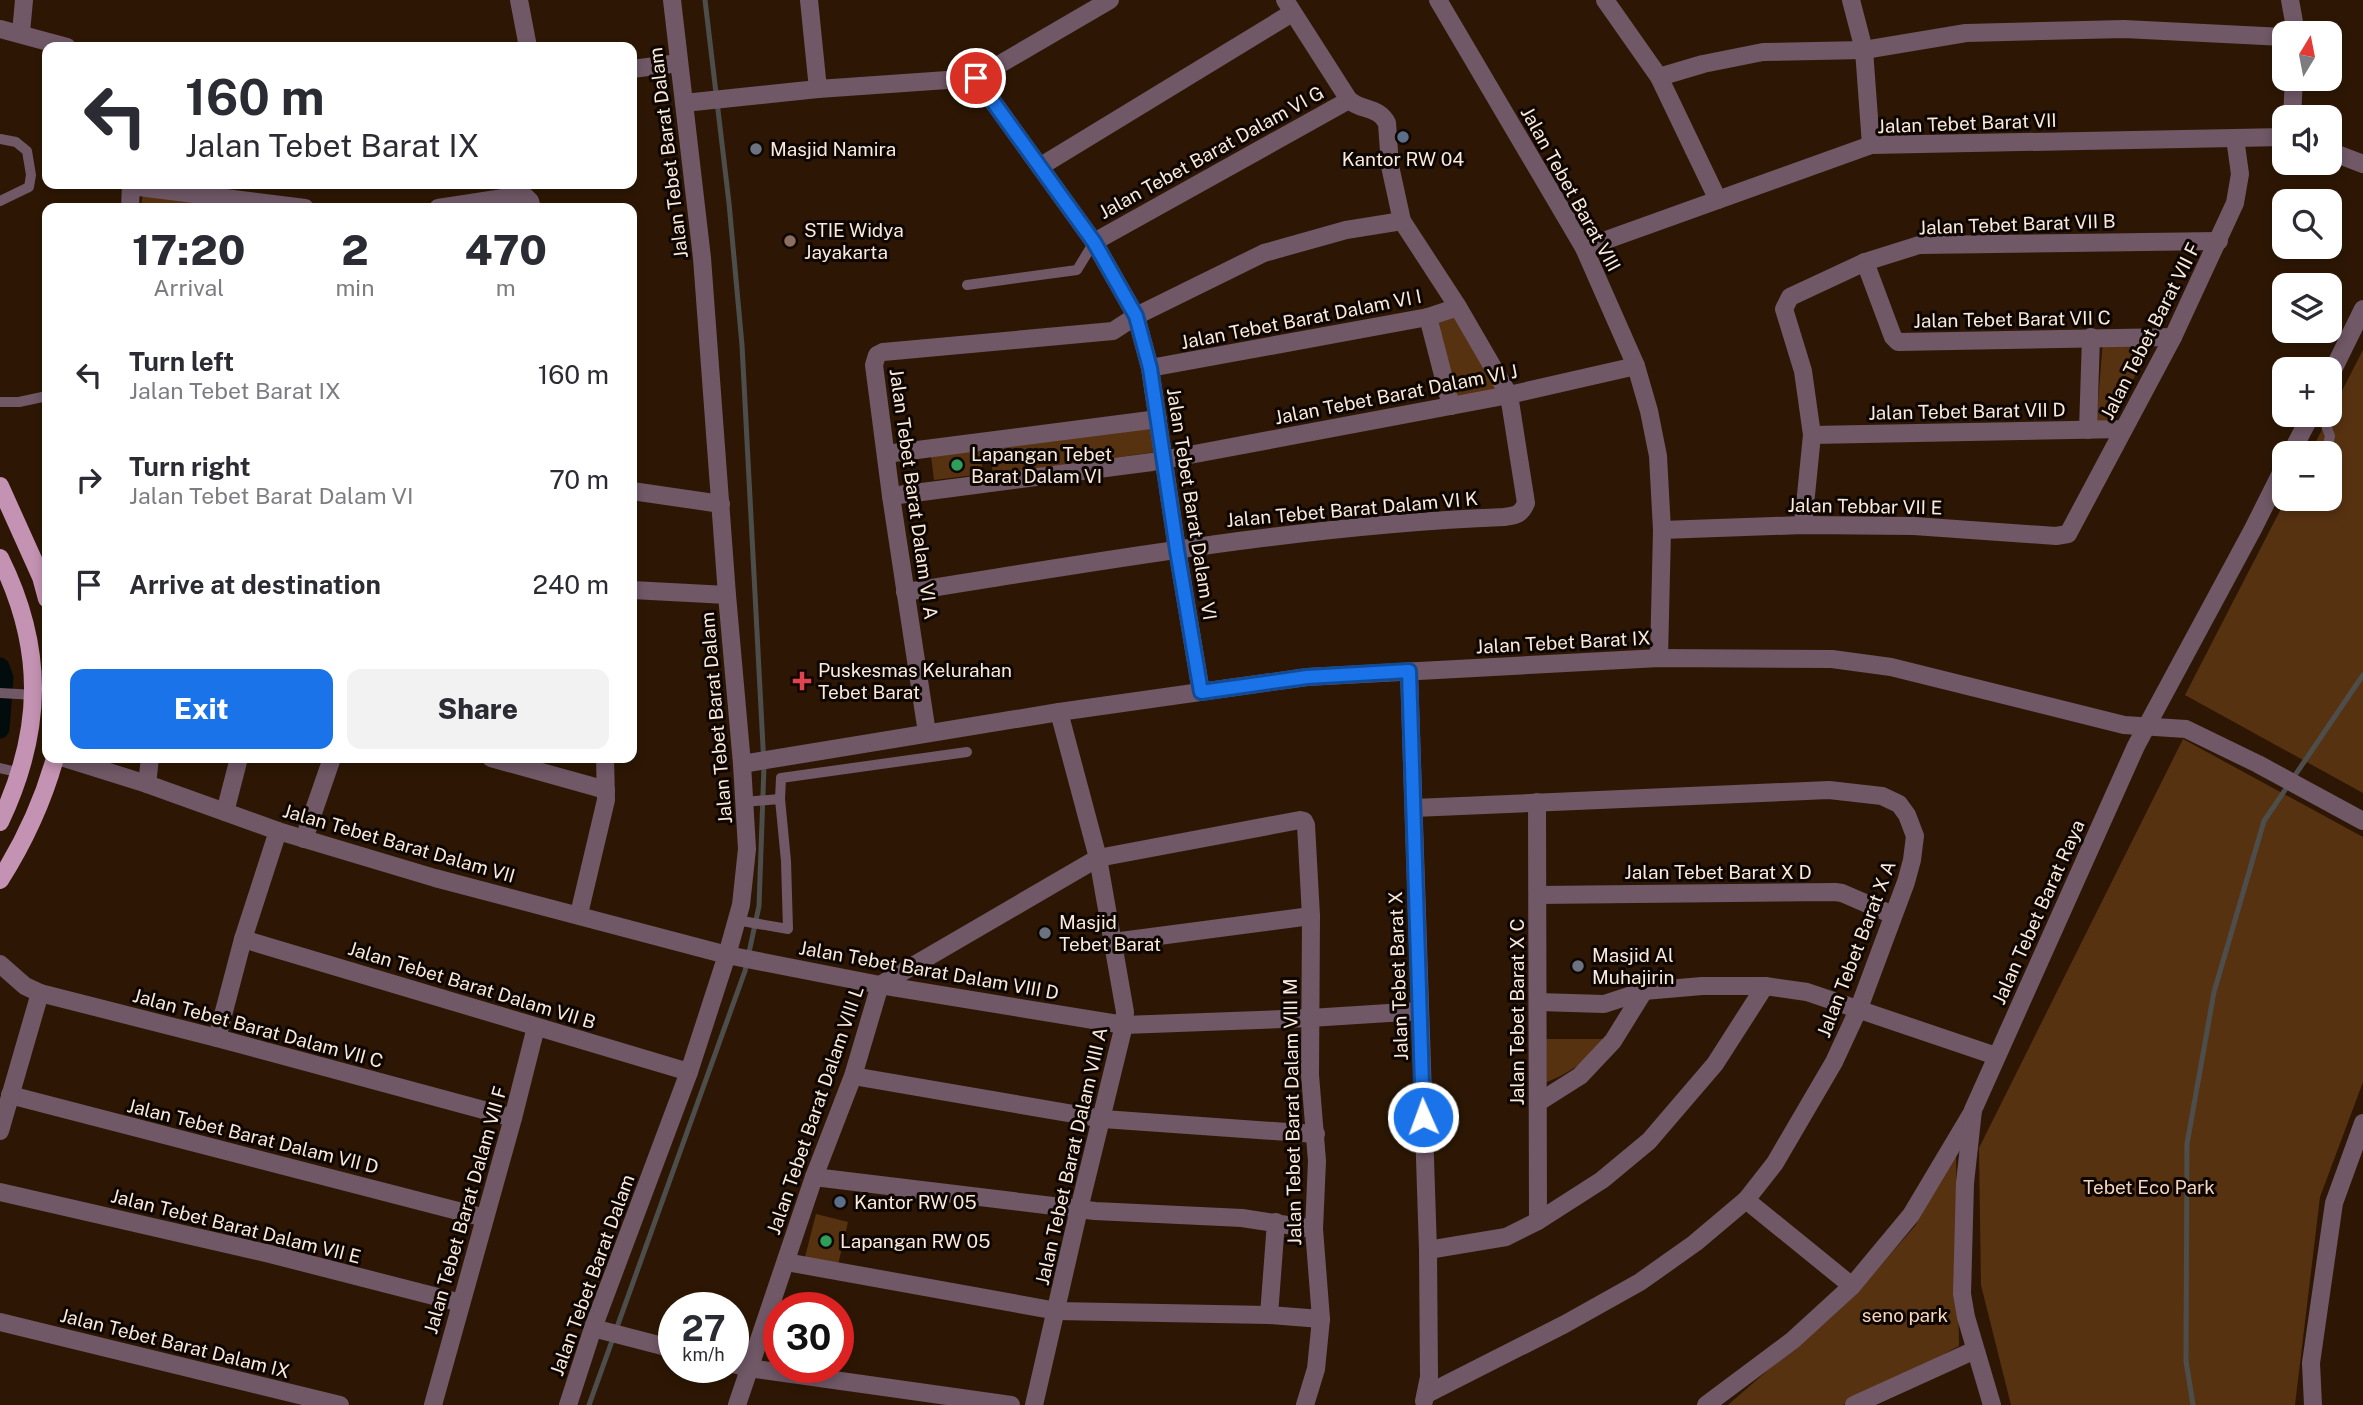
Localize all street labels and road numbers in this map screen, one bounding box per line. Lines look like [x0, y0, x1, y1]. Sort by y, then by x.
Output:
street label: Jalan Tebet Barat Dalam [644, 46, 692, 260]
street label: Jalan Tebet Barat Dalam VI G [1095, 81, 1327, 223]
street label: Jalan Tebet Barat VIII [1517, 103, 1625, 275]
street label: Jalan Tebet Barat VII [1877, 109, 2057, 137]
street label: Jalan Tebet Barat VII B [1918, 210, 2116, 238]
street label: Jalan Tebet Barat VII F [2096, 239, 2204, 423]
street label: Jalan Tebet Barat Dalam VI I [1179, 285, 1423, 353]
street label: Jalan Tebet Barat VII C [1913, 306, 2111, 332]
street label: Jalan Tebet Barat Dalam VI J [1273, 360, 1519, 428]
street label: Jalan Tebet Barat Dalam VI A [885, 367, 943, 621]
street label: Jalan Tebet Barat Dalam VI [1163, 386, 1221, 622]
street label: Jalan Tebet Barat VII D [1868, 398, 2066, 424]
street label: Jalan Tebet Barat Dalam VI K [1225, 487, 1479, 531]
street label: Jalan Tebbar VII E [1787, 494, 1943, 518]
street label: Jalan Tebet Barat Dalam [696, 611, 736, 825]
street label: Jalan Tebet Barat IX [1475, 626, 1651, 658]
street label: Jalan Tebet Barat Dalam VII [280, 799, 518, 887]
street label: Jalan Tebet Barat Raya [1987, 816, 2089, 1008]
street label: Jalan Tebet Barat X A [1812, 857, 1900, 1041]
street label: Jalan Tebet Barat X D [1624, 861, 1812, 883]
street label: Jalan Tebet Barat X [1384, 891, 1412, 1061]
street label: Jalan Tebet Barat X C [1506, 918, 1528, 1106]
street label: Jalan Tebet Barat Dalam VIII D [797, 936, 1061, 1004]
street label: Jalan Tebet Barat Dalam VII B [346, 937, 598, 1033]
street label: Jalan Tebet Barat Dalam VIII M [1279, 978, 1305, 1246]
street label: Jalan Tebet Barat Dalam VIII L [762, 983, 868, 1237]
street label: Jalan Tebet Barat Dalam VII C [130, 984, 386, 1072]
street label: Jalan Tebet Barat Dalam VIII A [1031, 1025, 1111, 1287]
street label: Jalan Tebet Barat Dalam VII F [419, 1084, 511, 1336]
street label: Jalan Tebet Barat Dalam VII D [125, 1094, 381, 1178]
street label: Jalan Tebet Barat Dalam [545, 1171, 639, 1379]
street label: Jalan Tebet Barat Dalam VII E [109, 1184, 363, 1268]
street label: Jalan Tebet Barat Dalam IX [58, 1304, 292, 1382]

